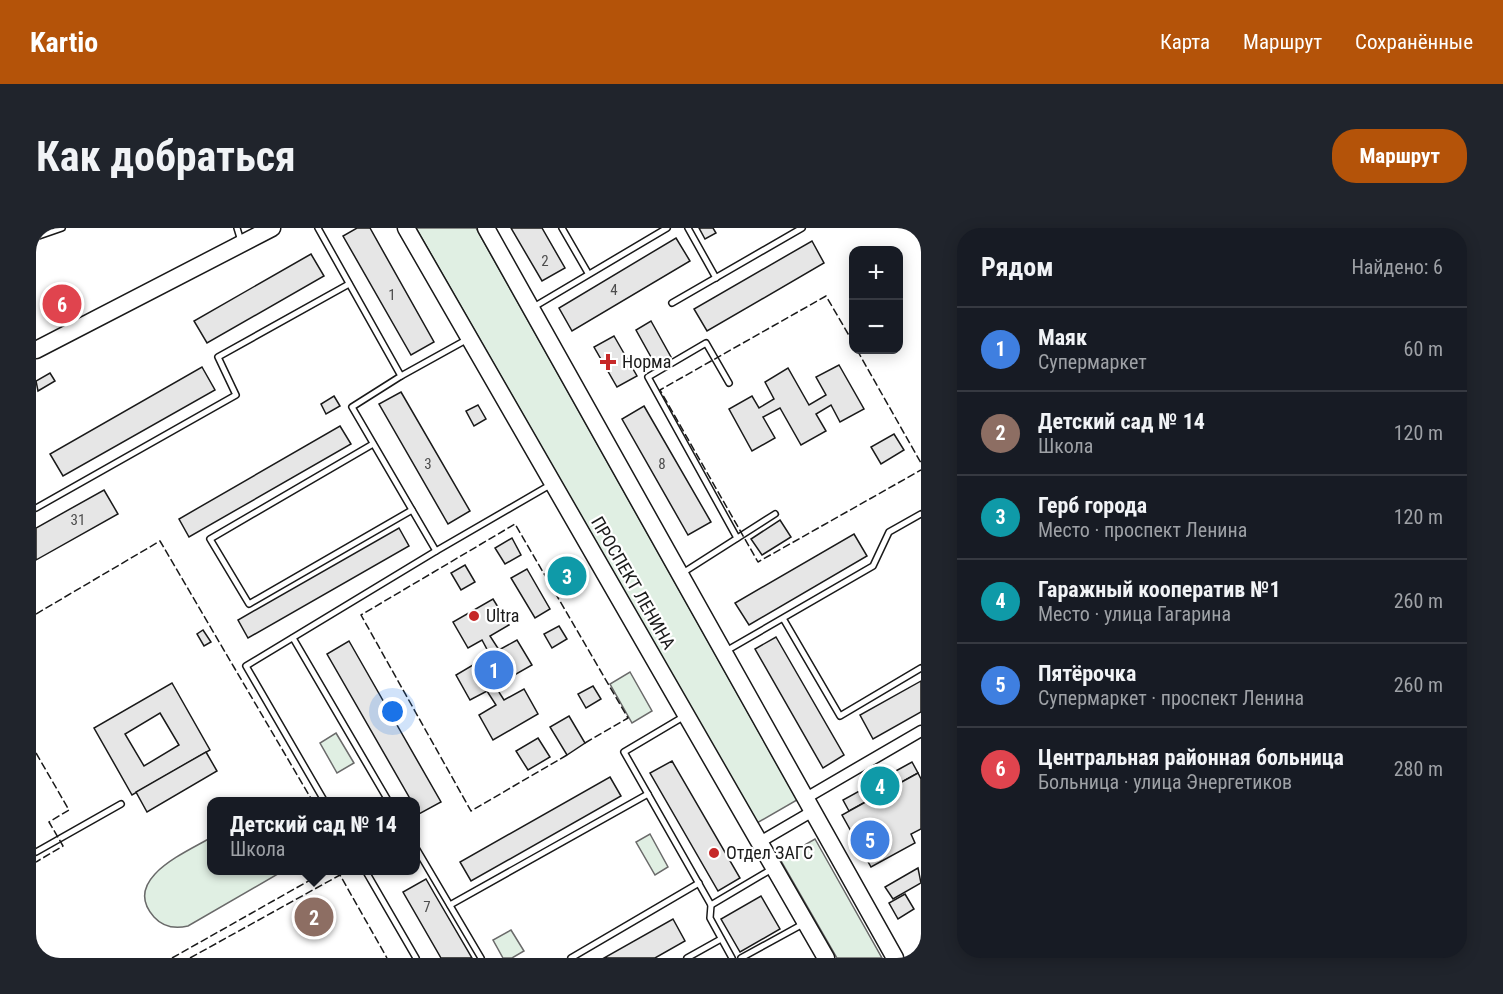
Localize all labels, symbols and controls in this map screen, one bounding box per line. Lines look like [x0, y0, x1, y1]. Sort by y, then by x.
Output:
text: Kartio [30, 26, 98, 59]
text: Карта [1160, 30, 1210, 54]
text: Маршрут [1243, 30, 1322, 54]
text: Сохранённые [1355, 30, 1473, 54]
button: Маршрут [1332, 129, 1467, 183]
text: Как добраться [36, 132, 296, 181]
map controls [849, 246, 903, 354]
button: + [849, 246, 903, 300]
house number: 2 [541, 252, 549, 270]
text: Рядом [981, 252, 1053, 282]
text: Найдено: 6 [1351, 255, 1443, 279]
house number: 4 [610, 281, 618, 299]
pin: 6 [42, 282, 82, 326]
house number: 1 [388, 286, 396, 304]
button: − [849, 300, 903, 354]
text: Маяк [1038, 325, 1087, 350]
text: 1 [995, 337, 1006, 361]
text: 60 m [1404, 337, 1443, 361]
text: Супермаркет [1038, 350, 1147, 374]
place label: Норма [622, 351, 671, 372]
marker: Норма [599, 353, 617, 371]
text: Детский сад № 14 [1038, 409, 1205, 434]
text: 2 [995, 421, 1006, 445]
text: 120 m [1394, 421, 1443, 445]
text: Школа [1038, 434, 1093, 458]
house number: 3 [424, 455, 432, 473]
house number: 8 [658, 455, 666, 473]
text: Герб города [1038, 493, 1147, 518]
text: 3 [995, 505, 1006, 529]
text: 120 m [1394, 505, 1443, 529]
house number: 31 [71, 511, 85, 529]
street label: ПРОСПЕКТ ЛЕНИНА [587, 513, 680, 653]
text: Место · проспект Ленина [1038, 518, 1247, 542]
pin: 3 [548, 554, 586, 598]
text: Гаражный кооператив №1 [1038, 577, 1281, 602]
text: 4 [995, 589, 1006, 613]
text: 260 m [1394, 589, 1443, 613]
text: Место · улица Гагарина [1038, 602, 1231, 626]
place label: Ultra [486, 605, 519, 626]
marker: Ultra [467, 609, 481, 623]
pin: 1 [474, 648, 514, 692]
text: Пятёрочка [1038, 661, 1136, 686]
text: 5 [995, 673, 1006, 697]
text: 260 m [1394, 673, 1443, 697]
text: Супермаркет · проспект Ленина [1038, 686, 1304, 710]
your location [378, 697, 407, 726]
text: Центральная районная больница [1038, 745, 1344, 770]
text: 6 [995, 757, 1006, 781]
text: 280 m [1394, 757, 1443, 781]
pin: 4 [860, 764, 900, 808]
text: Больница · улица Энергетиков [1038, 770, 1292, 794]
popup [207, 797, 420, 875]
text: Детский сад № 14 [230, 812, 397, 837]
pin: 5 [850, 818, 890, 862]
text: Школа [230, 837, 285, 861]
place label: Отдел ЗАГС [726, 842, 813, 863]
marker: Отдел ЗАГС [707, 846, 721, 860]
pin: 2 [294, 894, 334, 940]
house number: 7 [423, 898, 431, 916]

